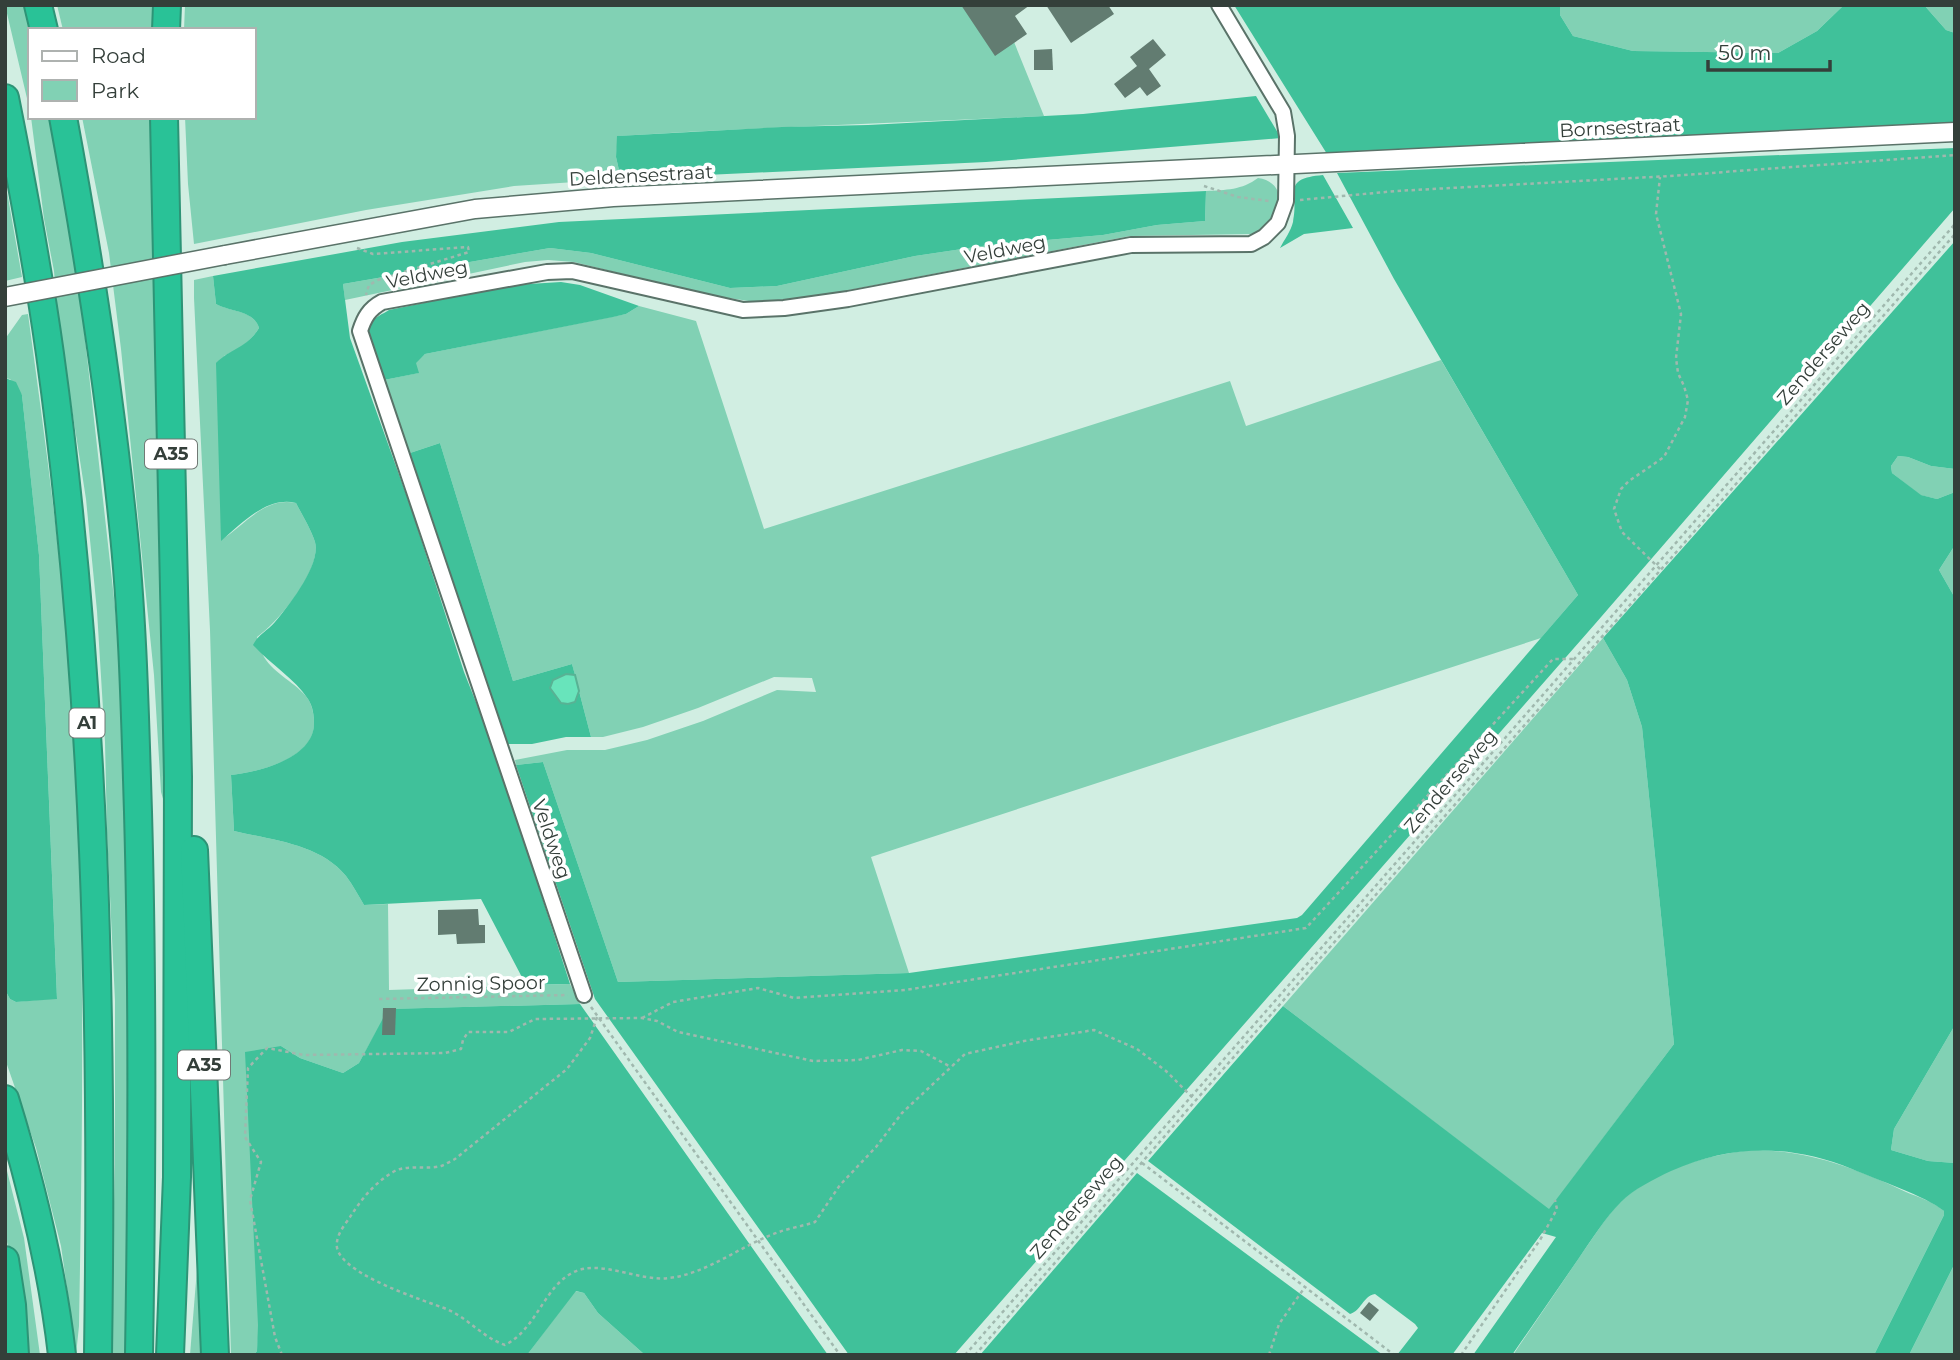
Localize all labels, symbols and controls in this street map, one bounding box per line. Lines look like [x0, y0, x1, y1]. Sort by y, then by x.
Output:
legend [28, 28, 256, 119]
scale bar [1708, 28, 1830, 72]
text: 50 m [1718, 40, 1772, 65]
text: Road [91, 43, 146, 68]
text: Park [91, 78, 139, 103]
street label: Bornsestraat [1559, 113, 1681, 142]
street label: Deldensestraat [568, 160, 714, 191]
street label: Veldweg [962, 230, 1048, 269]
street label: Veldweg [384, 255, 470, 294]
street label: Zenderseweg [1772, 297, 1875, 410]
road number: A35 [145, 440, 197, 468]
road number: A1 [70, 708, 104, 738]
street label: Zenderseweg [1399, 725, 1502, 838]
street label: Veldweg [527, 796, 576, 882]
street label: Zonnig Spoor [416, 971, 546, 996]
road number: A35 [178, 1050, 230, 1080]
street label: Zenderseweg [1025, 1151, 1128, 1264]

